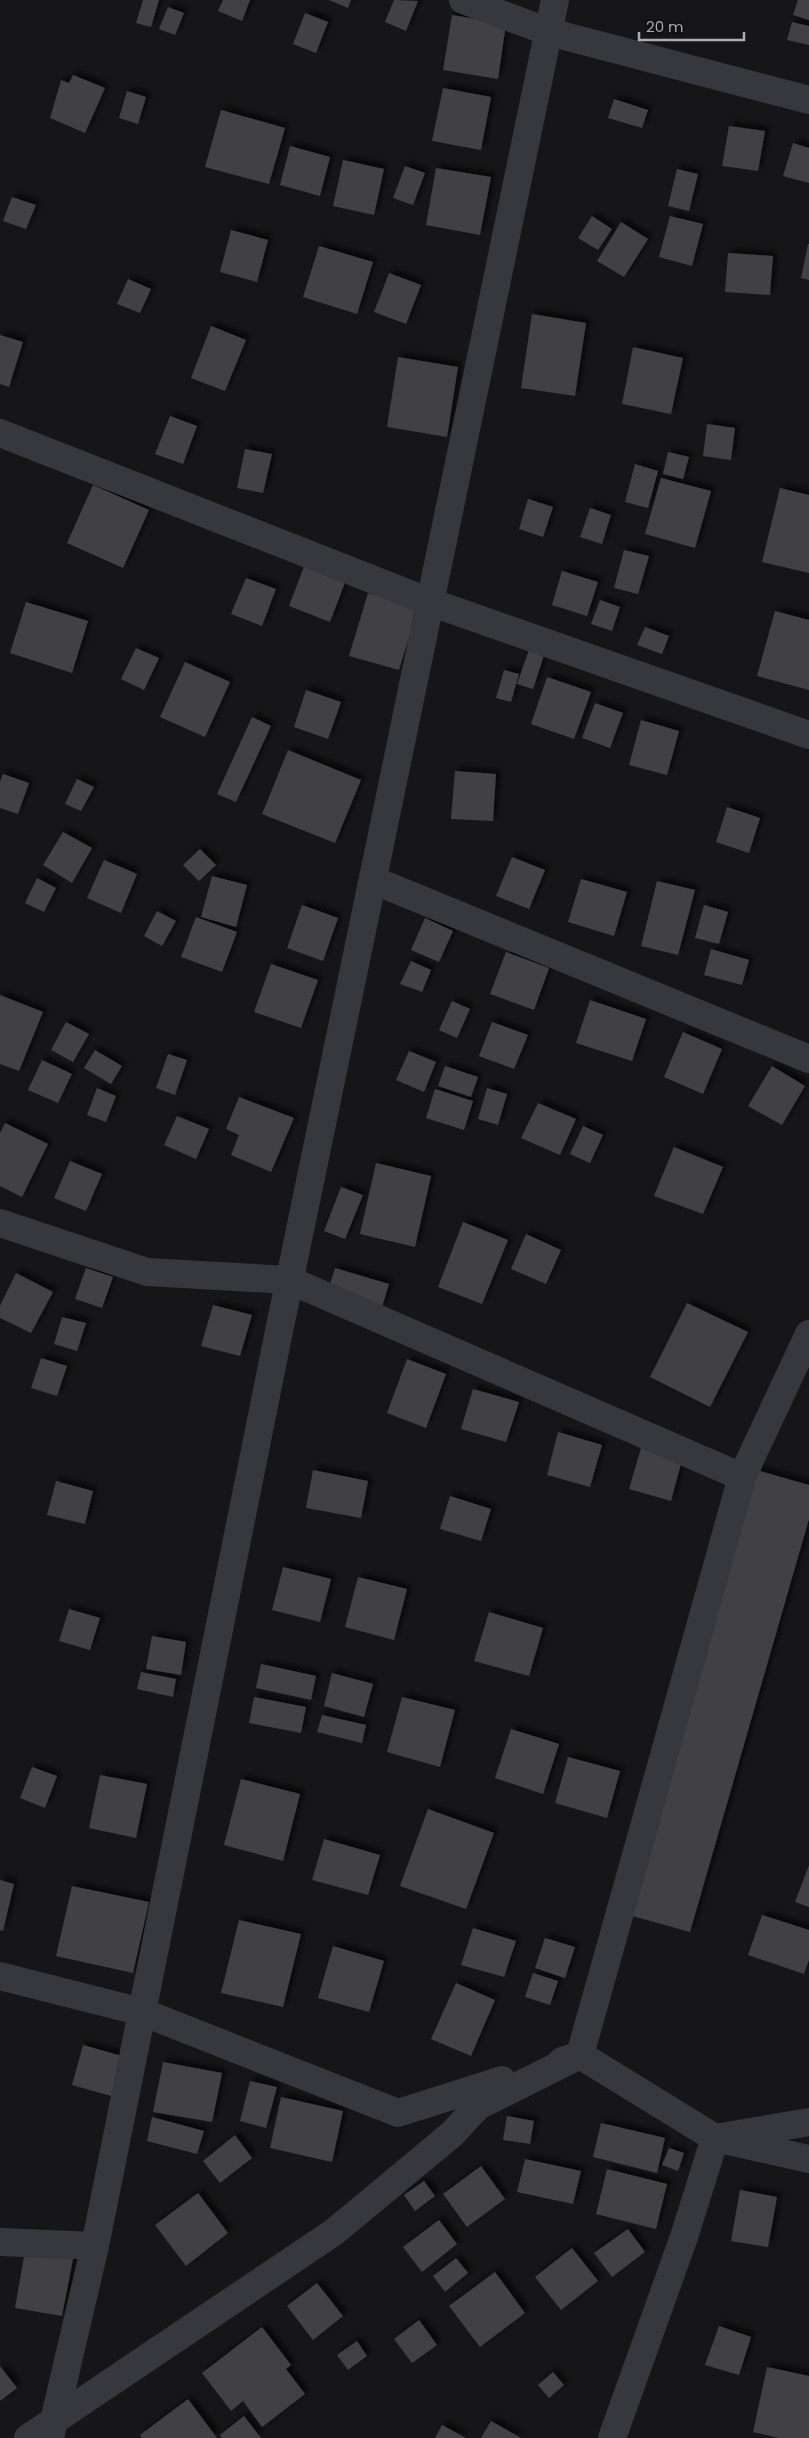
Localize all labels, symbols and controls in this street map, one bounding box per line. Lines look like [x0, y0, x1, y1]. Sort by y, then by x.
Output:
scale bar [639, 10, 744, 42]
text: 20 m [646, 16, 684, 37]

